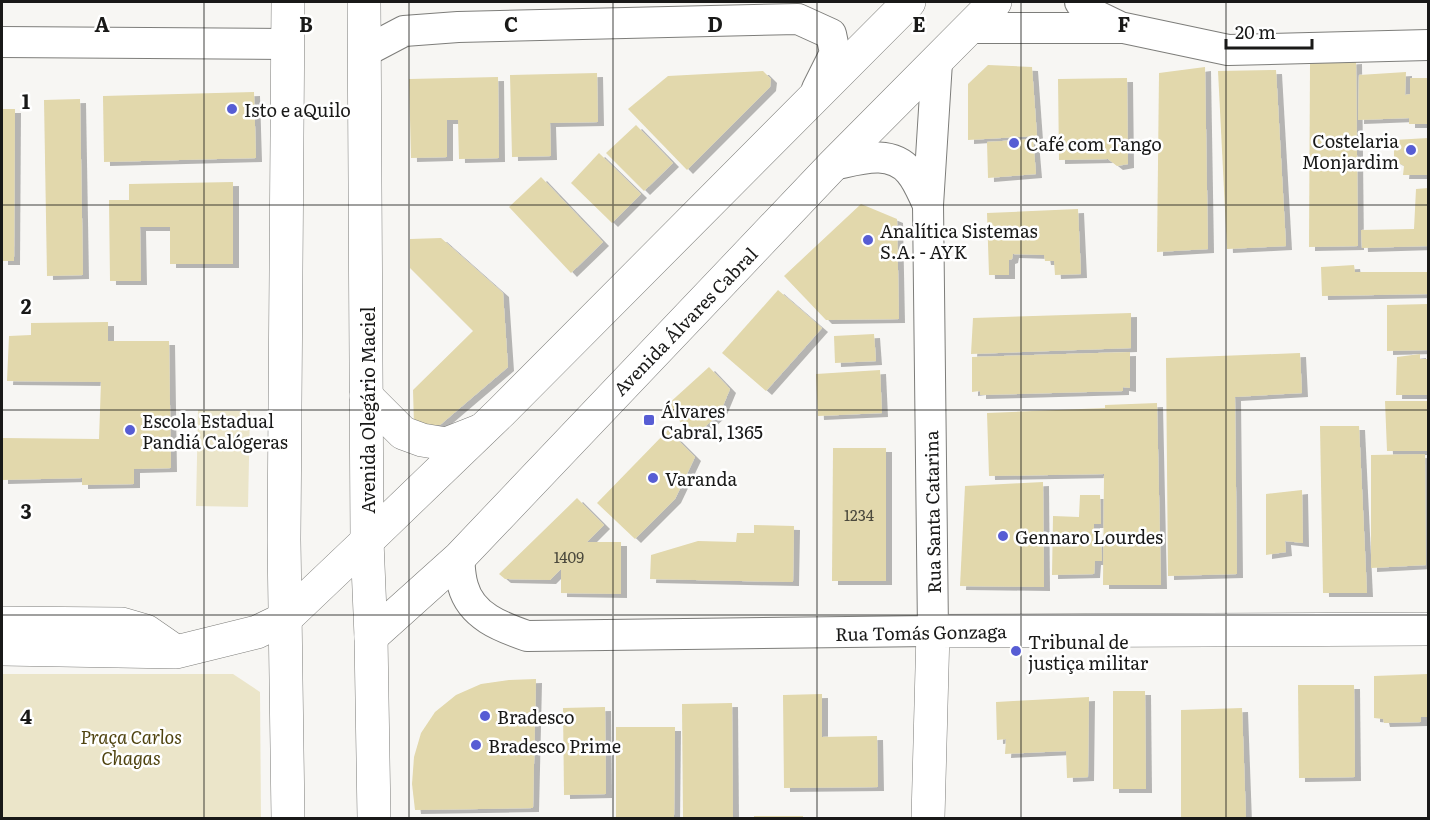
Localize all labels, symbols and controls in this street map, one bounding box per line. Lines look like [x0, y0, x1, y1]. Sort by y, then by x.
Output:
text: A [94, 8, 110, 38]
text: B [299, 8, 313, 38]
text: C [504, 8, 518, 38]
text: D [707, 8, 723, 38]
text: E [912, 8, 926, 38]
text: F [1118, 8, 1131, 38]
scale bar [1226, 12, 1312, 50]
text: 20 m [1235, 18, 1276, 45]
text: 1 [22, 85, 30, 115]
place label: Isto e aQuilo [244, 96, 351, 123]
marker: Isto e aQuilo [225, 102, 239, 116]
place label: Costelaria Monjardim [1302, 127, 1399, 175]
place label: Café com Tango [1026, 130, 1162, 157]
marker: Café com Tango [1007, 136, 1021, 150]
marker: Costelaria Monjardim [1404, 143, 1418, 157]
place label: Analítica Sistemas S.A. - AYK [880, 217, 1038, 265]
marker: Analítica Sistemas S.A. - AYK [861, 233, 875, 247]
street label: Avenida Álvares Cabral [607, 241, 763, 401]
text: 2 [21, 290, 32, 320]
street label: Avenida Olegário Maciel [354, 306, 381, 514]
place label: Álvares Cabral, 1365 [661, 397, 763, 445]
place label: Escola Estadual Pandiá Calógeras [142, 407, 288, 455]
marker: Álvares Cabral, 1365 [642, 413, 656, 427]
marker: Escola Estadual Pandiá Calógeras [123, 423, 137, 437]
street label: Rua Santa Catarina [917, 430, 947, 594]
place label: Varanda [665, 465, 737, 492]
marker: Varanda [646, 471, 660, 485]
text: 3 [20, 495, 32, 525]
house number: 1234 [844, 503, 874, 526]
place label: Gennaro Lourdes [1015, 523, 1163, 550]
marker: Gennaro Lourdes [996, 529, 1010, 543]
house number: 1409 [554, 545, 584, 568]
street label: Rua Tomás Gonzaga [835, 617, 1007, 647]
place label: Tribunal de justiça militar [1028, 628, 1149, 676]
marker: Tribunal de justiça militar [1009, 644, 1023, 658]
text: 4 [20, 700, 32, 730]
place label: Bradesco [497, 703, 574, 730]
marker: Bradesco [478, 709, 492, 723]
park label: Praça Carlos Chagas [80, 723, 182, 771]
place label: Bradesco Prime [488, 732, 621, 759]
marker: Bradesco Prime [469, 738, 483, 752]

